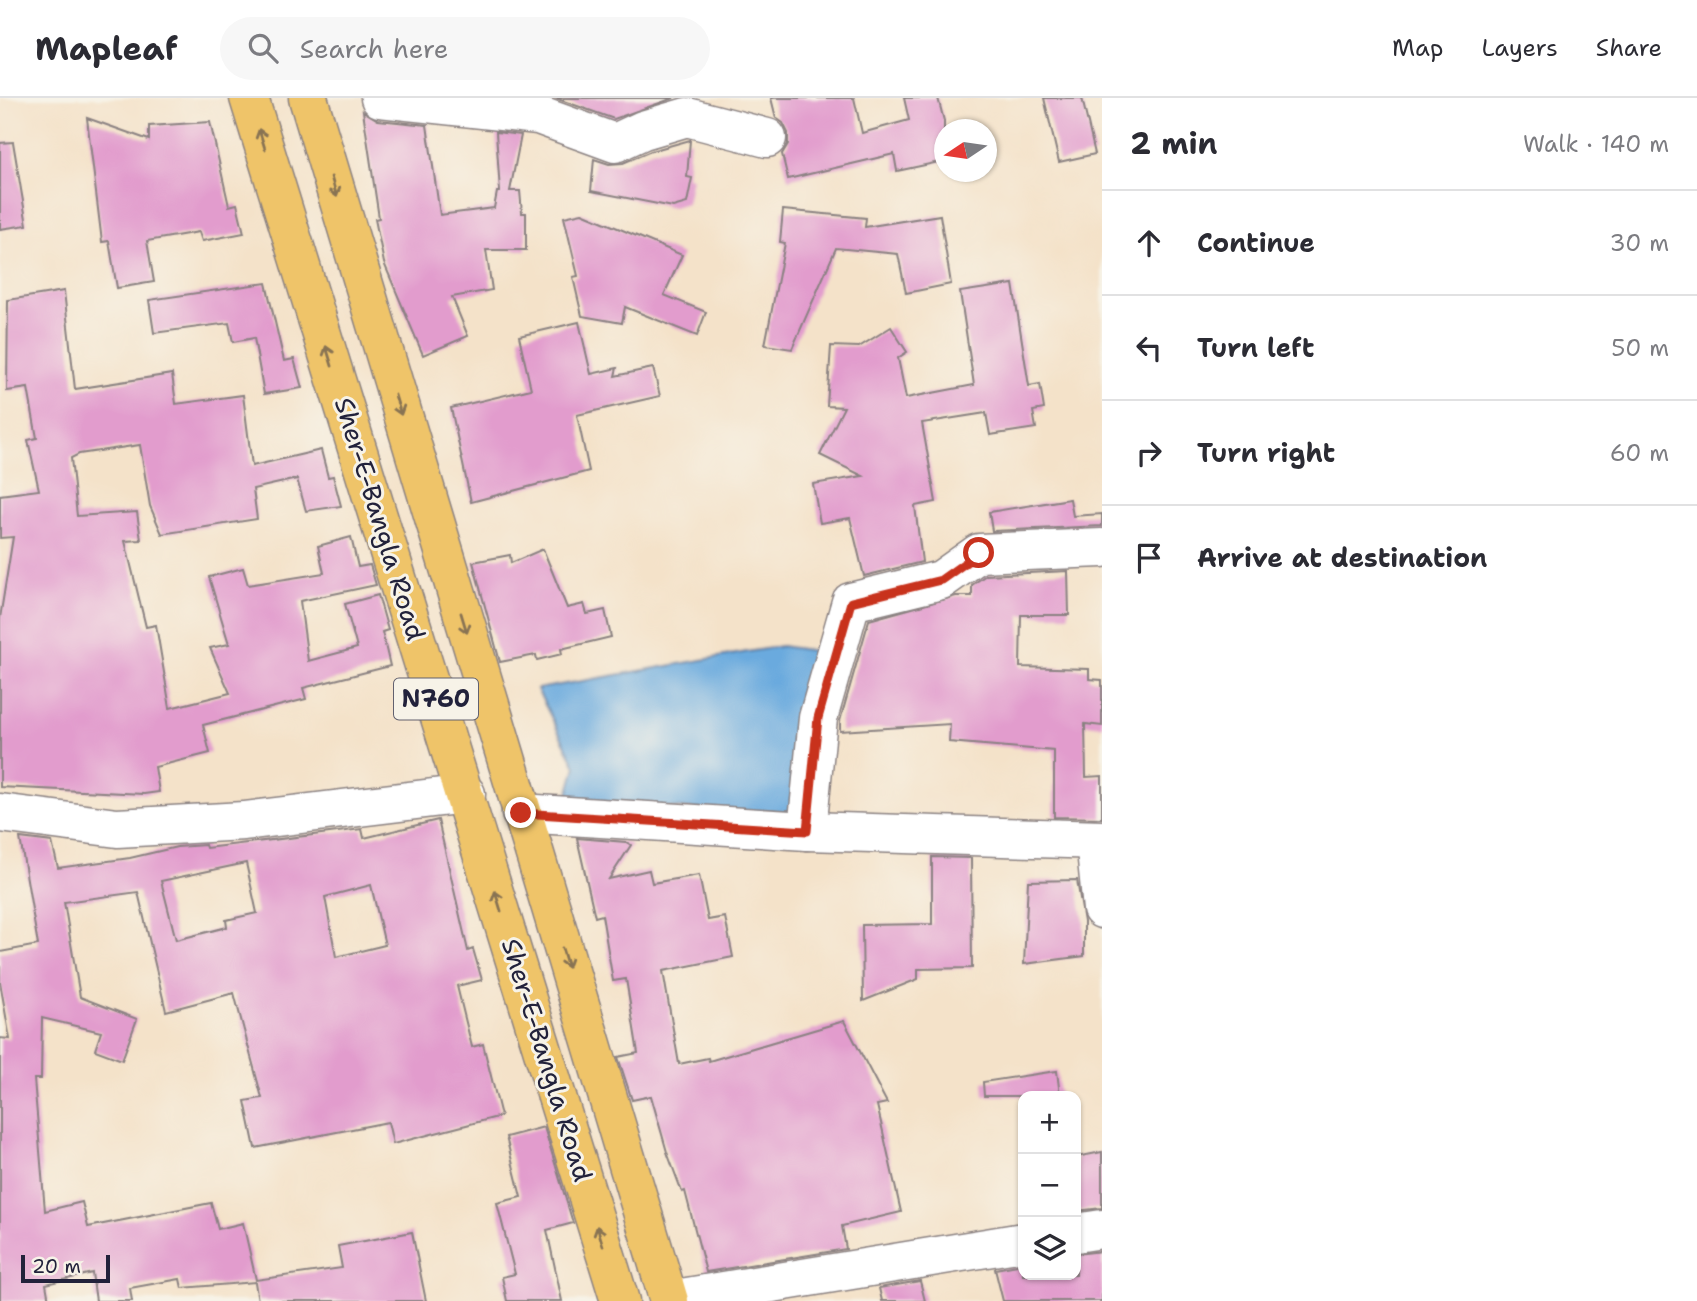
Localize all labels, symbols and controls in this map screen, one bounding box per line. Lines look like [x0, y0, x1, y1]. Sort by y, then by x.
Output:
search box [220, 17, 710, 80]
text: Mapleaf [35, 26, 178, 71]
icon: search [244, 29, 282, 67]
text: Search here [300, 31, 448, 66]
text: Map [1392, 32, 1443, 64]
text: Layers [1481, 32, 1558, 64]
text: Share [1596, 32, 1662, 64]
north arrow [934, 119, 997, 182]
text: 2 min [1130, 123, 1217, 164]
one-way arrow [254, 128, 267, 150]
text: Walk · 140 m [1523, 129, 1669, 159]
one-way arrow [328, 176, 341, 198]
icon: ahead [1130, 224, 1168, 262]
text: Continue [1197, 225, 1315, 260]
text: 30 m [1610, 228, 1669, 258]
icon: left [1130, 329, 1168, 367]
text: Turn left [1197, 330, 1314, 365]
text: 50 m [1611, 333, 1669, 363]
one-way arrow [322, 345, 335, 367]
street label: Sher-E-Bangla Road [327, 393, 434, 645]
one-way arrow [393, 394, 405, 416]
icon: right [1130, 434, 1168, 472]
text: Turn right [1197, 435, 1335, 470]
text: 60 m [1610, 438, 1669, 468]
route start [963, 537, 994, 568]
icon: arrive [1130, 539, 1168, 577]
text: Arrive at destination [1197, 540, 1487, 575]
one-way arrow [459, 612, 472, 634]
road number: N760 [394, 678, 478, 720]
route end [505, 797, 536, 828]
one-way arrow [491, 890, 504, 912]
street label: Sher-E-Bangla Road [494, 934, 601, 1186]
one-way arrow [559, 947, 572, 969]
map controls [1018, 1091, 1081, 1280]
button: + [1018, 1091, 1081, 1154]
button: − [1018, 1154, 1081, 1217]
button: layers [1018, 1217, 1081, 1280]
one-way arrow [593, 1225, 606, 1247]
scale bar [21, 1252, 110, 1284]
text: 20 m [32, 1254, 81, 1279]

